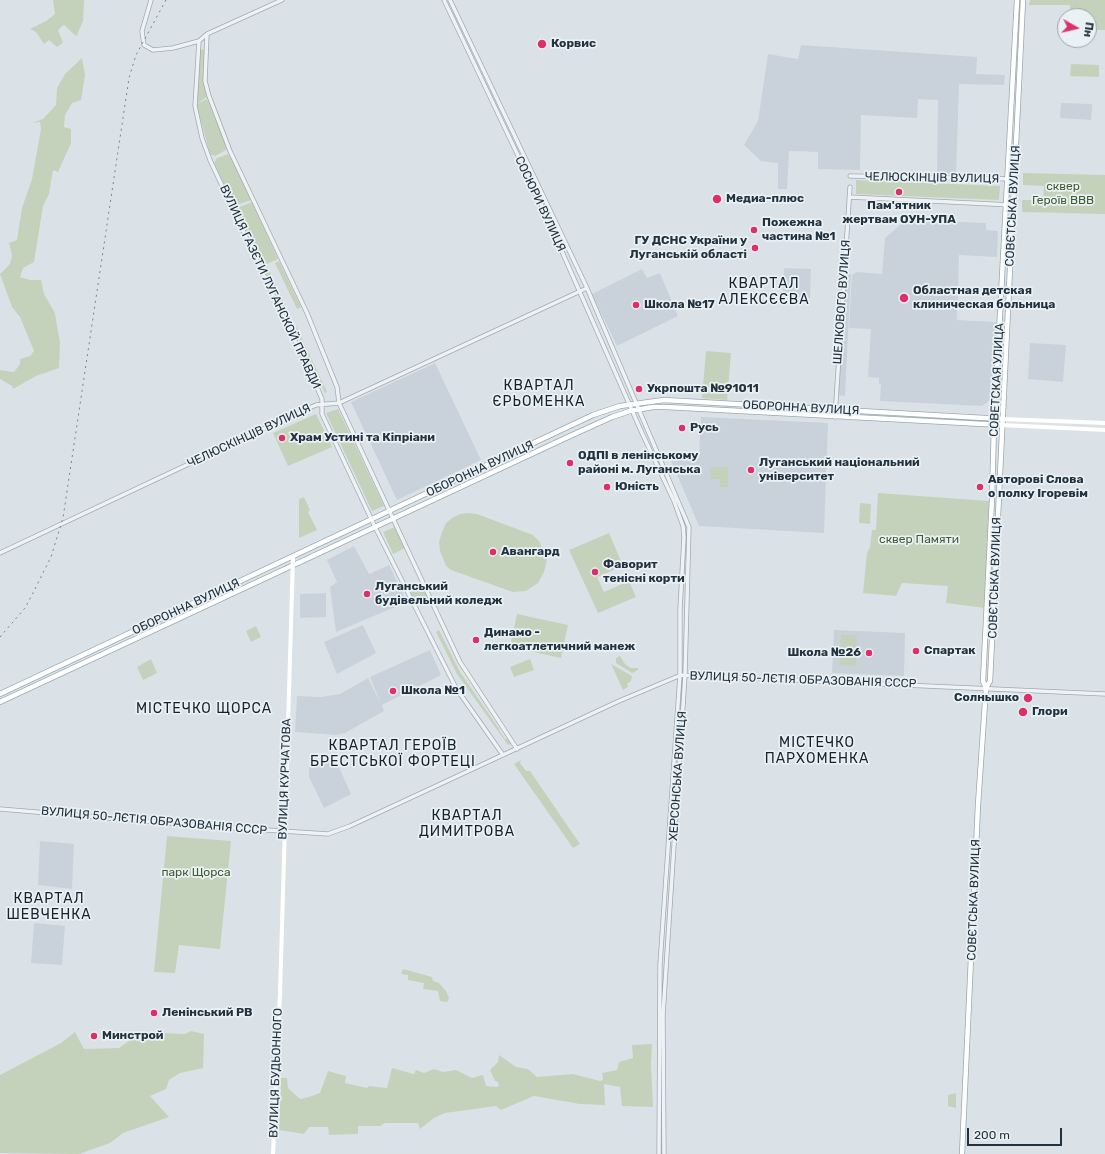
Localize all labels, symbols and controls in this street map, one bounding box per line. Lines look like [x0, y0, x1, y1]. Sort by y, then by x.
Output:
north arrow [1057, 8, 1097, 48]
text: Пн [1081, 21, 1096, 38]
place label: Корвис [551, 37, 596, 51]
marker: Корвис [536, 38, 548, 50]
street label: СОВЄТСЬКА ВУЛИЦЯ [1003, 145, 1023, 267]
street label: СОСЮРИ ВУЛИЦЯ [512, 154, 568, 254]
street label: ЧЕЛЮСКІНЦІВ ВУЛИЦЯ [865, 170, 999, 186]
park label: сквер Героїв ВВВ [1032, 180, 1094, 208]
street label: ВУЛИЦЯ ГАЗЄТИ ЛУГАНСКОЙ ПРАВДИ [216, 183, 324, 391]
marker: Пам'ятник жертвам ОУН-УПА [894, 187, 904, 197]
place label: Медиа-плюс [726, 192, 804, 206]
marker: Медиа-плюс [711, 193, 723, 205]
place label: Пам'ятник жертвам ОУН-УПА [842, 199, 956, 227]
place label: Пожежна частина №1 [762, 216, 836, 244]
marker: Пожежна частина №1 [749, 225, 759, 235]
place label: ГУ ДСНС України у Луганській області [629, 234, 747, 262]
street label: ШЕЛКОВОГО ВУЛИЦЯ [830, 239, 854, 365]
marker: ГУ ДСНС України у Луганській області [750, 243, 760, 253]
district label: КВАРТАЛ АЛЕКСЄЄВА [718, 276, 810, 308]
place label: Областная детская клиническая больница [913, 284, 1055, 312]
marker: Областная детская клиническая больница [898, 292, 910, 304]
place label: Школа №17 [644, 298, 715, 312]
marker: Школа №17 [631, 300, 641, 310]
street label: СОВЕТСКАЯ УЛИЦА [987, 323, 1007, 437]
district label: КВАРТАЛ ЄРЬОМЕНКА [493, 378, 585, 410]
place label: Укрпошта №91011 [647, 382, 759, 396]
marker: Укрпошта №91011 [634, 384, 644, 394]
street label: ОБОРОННА ВУЛИЦЯ [742, 398, 860, 418]
street label: ЧЕЛЮСКІНЦІВ ВУЛИЦЯ [185, 401, 313, 471]
place label: Русь [690, 421, 719, 435]
marker: Русь [677, 423, 687, 433]
place label: Храм Устині та Кіпріани [290, 431, 435, 445]
marker: Храм Устині та Кіпріани [277, 433, 287, 443]
street label: ОБОРОННА ВУЛИЦЯ [424, 438, 536, 500]
place label: ОДПІ в ленінському районі м. Луганська [578, 449, 701, 477]
place label: Луганський національний університет [759, 456, 920, 484]
marker: ОДПІ в ленінському районі м. Луганська [565, 458, 575, 468]
marker: Луганський національний університет [746, 465, 756, 475]
place label: Авторові Слова о полку Ігоревім [988, 473, 1088, 501]
place label: Юність [615, 480, 659, 494]
marker: Юність [602, 482, 612, 492]
marker: Авторові Слова о полку Ігоревім [975, 482, 985, 492]
street label: СОВЄТСЬКА ВУЛИЦЯ [986, 517, 1004, 639]
park label: сквер Памяти [879, 533, 959, 547]
place label: Авангард [501, 545, 560, 559]
marker: Авангард [488, 547, 498, 557]
place label: Фаворит тенісні корти [603, 558, 685, 586]
marker: Фаворит тенісні корти [590, 567, 600, 577]
street label: ОБОРОННА ВУЛИЦЯ [130, 576, 242, 638]
place label: Луганський будівельний коледж [375, 580, 503, 608]
marker: Луганський будівельний коледж [362, 589, 372, 599]
place label: Динамо - легкоатлетичний манеж [484, 626, 635, 654]
marker: Динамо - легкоатлетичний манеж [471, 635, 481, 645]
place label: Спартак [924, 644, 976, 658]
place label: Школа №26 [787, 646, 861, 660]
marker: Спартак [911, 646, 921, 656]
marker: Школа №26 [864, 648, 874, 658]
street label: ВУЛИЦЯ 50-ЛЄТІЯ ОБРАЗОВАНІЯ СССР [689, 669, 917, 691]
place label: Школа №1 [401, 684, 465, 698]
marker: Школа №1 [388, 686, 398, 696]
place label: Солнышко [954, 691, 1019, 705]
marker: Солнышко [1022, 692, 1034, 704]
district label: МІСТЕЧКО ЩОРСА [136, 701, 272, 717]
place label: Глори [1032, 705, 1068, 719]
marker: Глори [1017, 706, 1029, 718]
street label: ХЕРСОНСЬКА ВУЛИЦЯ [666, 711, 690, 841]
street label: ВУЛИЦЯ КУРЧАТОВА [276, 718, 294, 840]
district label: МІСТЕЧКО ПАРХОМЕНКА [765, 735, 869, 768]
district label: КВАРТАЛ ГЕРОЇВ БРЕСТСЬКОЇ ФОРТЕЦІ [310, 738, 476, 770]
street label: ВУЛИЦЯ 50-ЛЄТІЯ ОБРАЗОВАНІЯ СССР [40, 804, 268, 838]
district label: КВАРТАЛ ДИМИТРОВА [419, 808, 515, 840]
street label: СОВЄТСЬКА ВУЛИЦЯ [965, 839, 983, 961]
park label: парк Щорса [161, 866, 231, 880]
district label: КВАРТАЛ ШЕВЧЕНКА [6, 891, 92, 924]
place label: Ленінський РВ [162, 1006, 253, 1020]
marker: Ленінський РВ [149, 1008, 159, 1018]
street label: ВУЛИЦЯ БУДЬОННОГО [267, 1008, 285, 1138]
place label: Минстрой [102, 1029, 163, 1043]
marker: Минстрой [89, 1031, 99, 1041]
scale bar [969, 1120, 1064, 1146]
text: 200 m [974, 1128, 1010, 1142]

